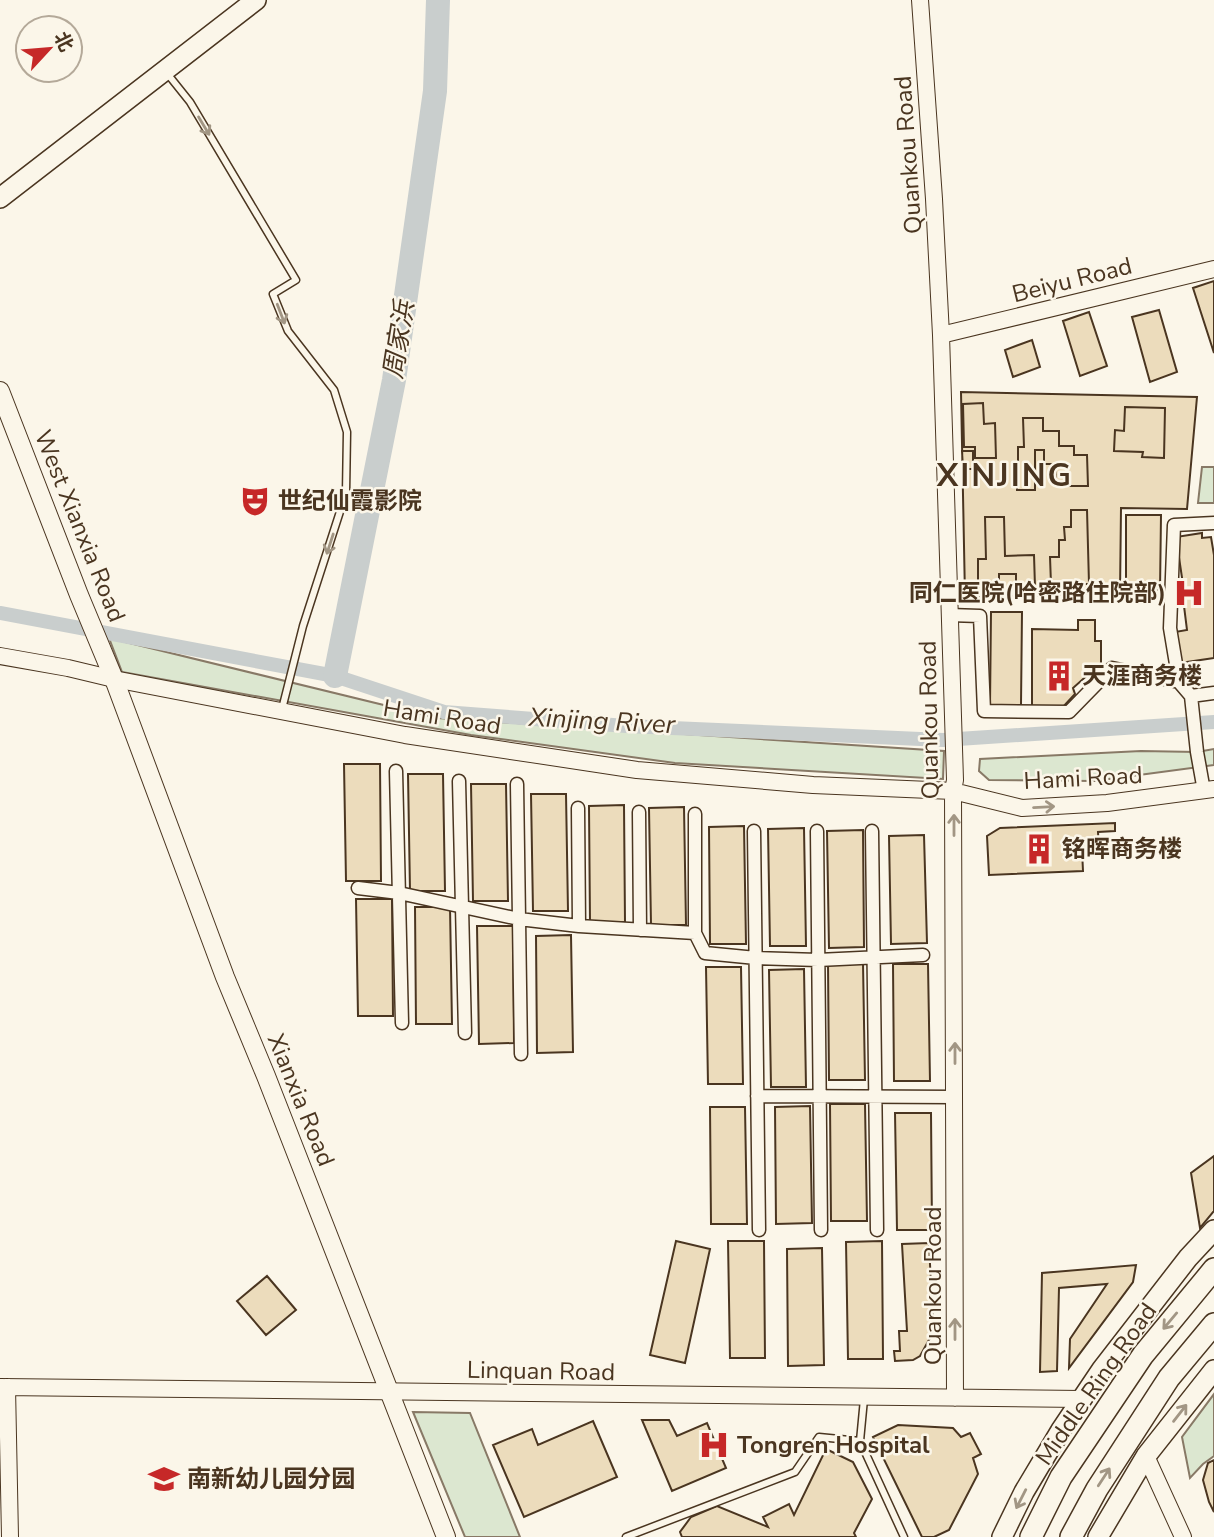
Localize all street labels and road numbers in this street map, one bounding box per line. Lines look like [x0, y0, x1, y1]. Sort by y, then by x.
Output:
street label: Quankou Road [887, 75, 929, 235]
street label: Beiyu Road [1009, 250, 1135, 310]
street label: West Xianxia Road [27, 425, 133, 627]
street label: Quankou Road [912, 640, 946, 800]
street label: Hami Road [381, 692, 503, 742]
street label: Hami Road [1023, 759, 1143, 797]
street label: Xianxia Road [260, 1029, 342, 1171]
street label: Quankou Road [917, 1207, 949, 1365]
street label: Middle Ring Road [1028, 1296, 1164, 1472]
street label: Linquan Road [467, 1354, 615, 1388]

